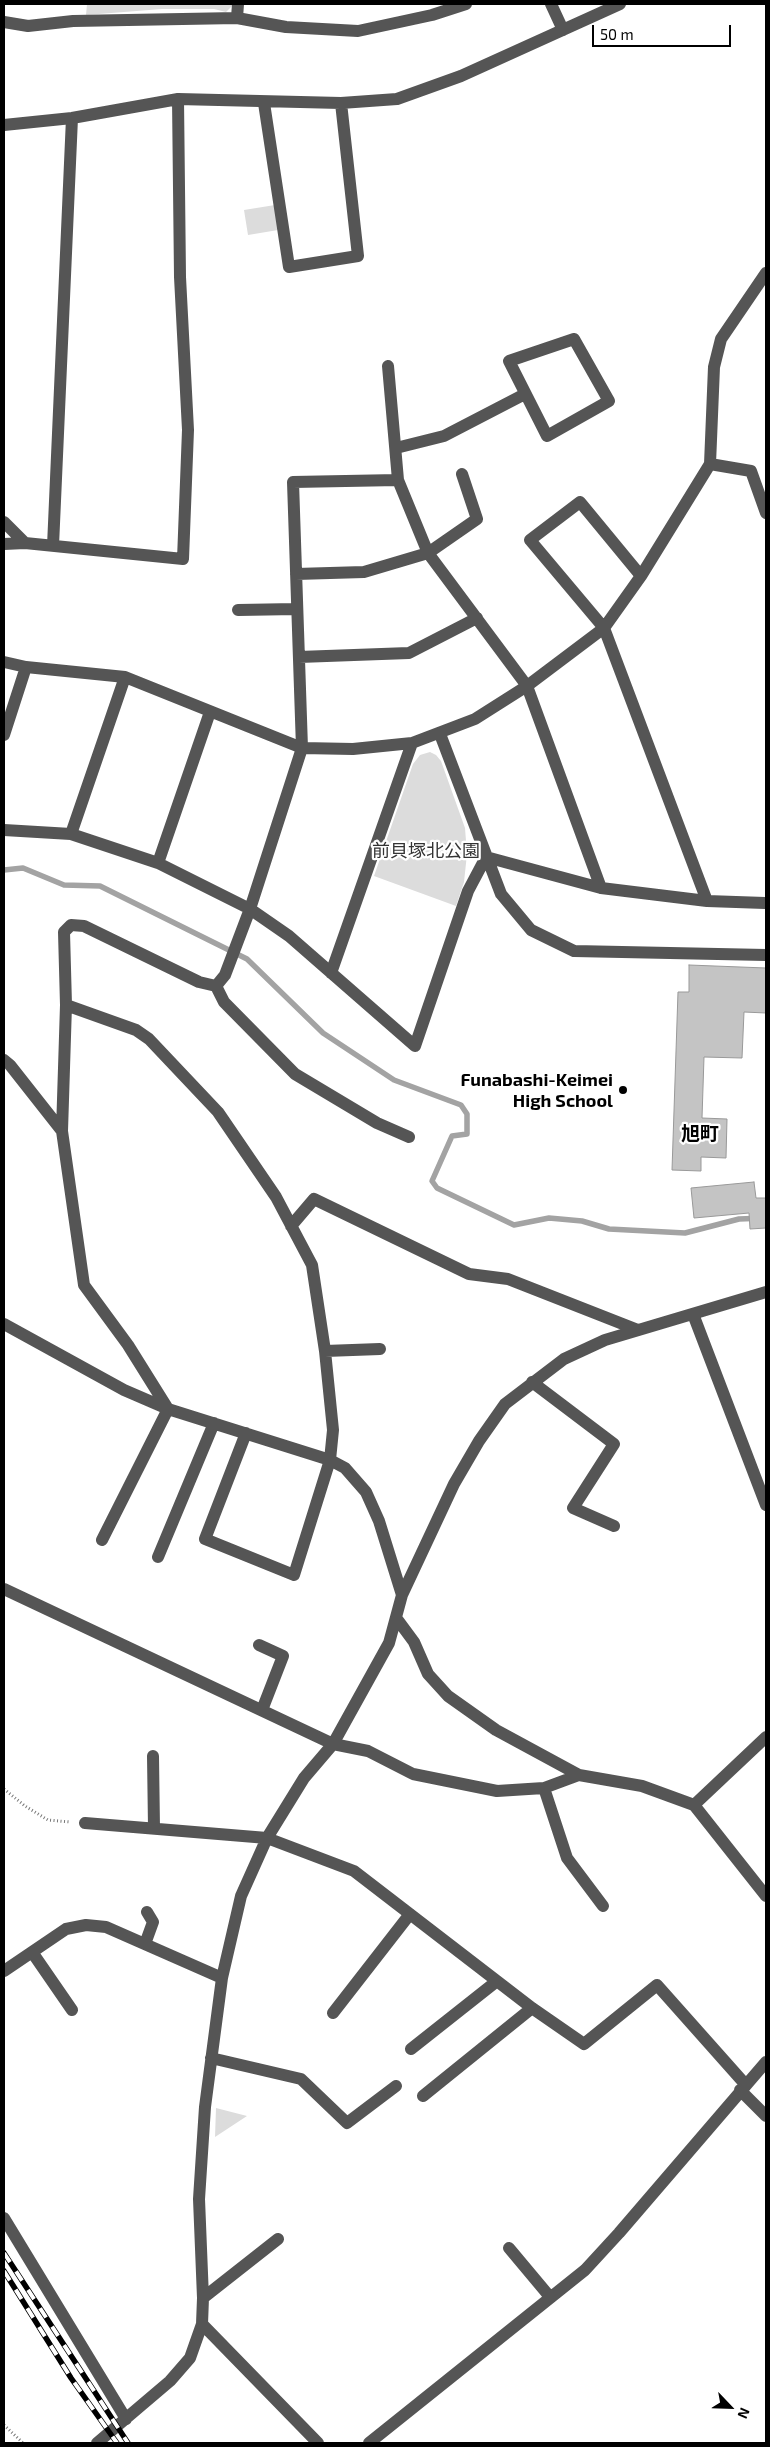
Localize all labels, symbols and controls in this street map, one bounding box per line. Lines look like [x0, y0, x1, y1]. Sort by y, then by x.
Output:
scale bar [595, 15, 734, 47]
text: 50 m [600, 25, 634, 43]
park label: 前貝塚北公園 [372, 840, 480, 862]
place label: Funabashi-Keimei High School [460, 1069, 613, 1112]
marker: Funabashi-Keimei High School [617, 1084, 629, 1096]
district label: 旭町 [681, 1123, 719, 1145]
north arrow [705, 2382, 755, 2432]
text: N [734, 2405, 754, 2421]

